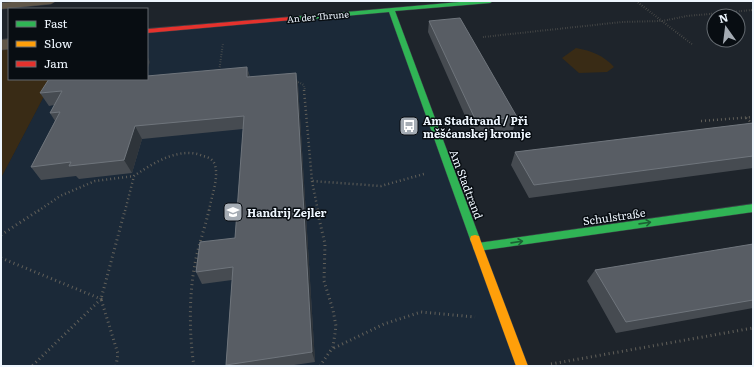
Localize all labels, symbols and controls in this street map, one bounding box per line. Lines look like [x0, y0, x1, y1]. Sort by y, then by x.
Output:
street label: An der Thrune [287, 6, 350, 26]
legend [8, 8, 148, 80]
north arrow [706, 8, 746, 48]
text: N [717, 8, 730, 26]
text: Fast [44, 14, 68, 32]
text: Slow [44, 34, 73, 52]
text: Jam [44, 54, 69, 72]
place label: Am Stadtrand / Při měšćanskej kromje [423, 112, 531, 141]
bus stop icon: Am Stadtrand / Při měšćanskej kromje [398, 115, 420, 137]
street label: Am Stadtrand [446, 147, 488, 221]
school or university icon: Handrij Zejler [222, 201, 244, 223]
place label: Handrij Zejler [247, 204, 327, 220]
street label: Schulstraße [582, 204, 647, 228]
one-way arrow [639, 220, 652, 227]
one-way arrow [510, 238, 523, 246]

